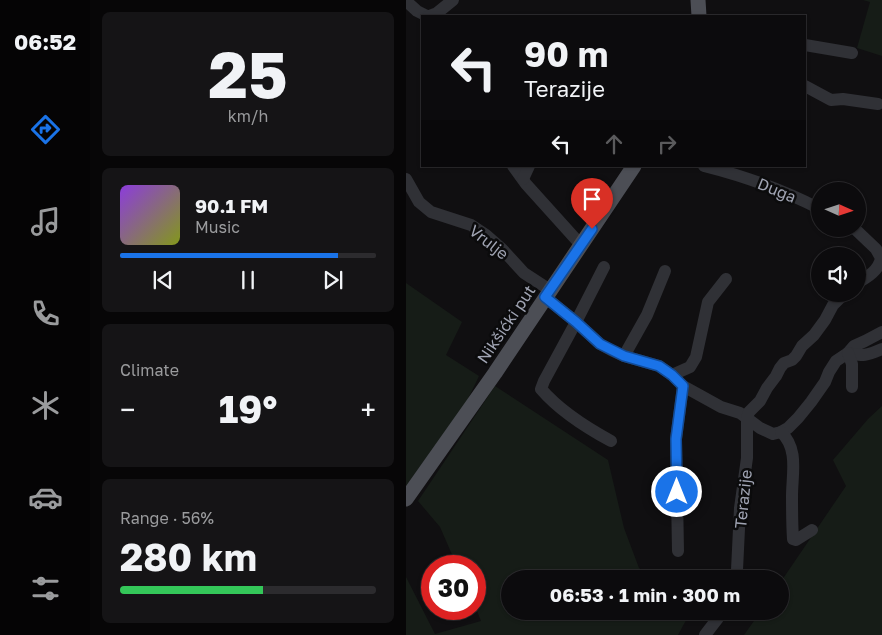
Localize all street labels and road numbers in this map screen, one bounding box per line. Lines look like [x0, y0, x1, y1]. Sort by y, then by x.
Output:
street label: Duga [755, 173, 799, 207]
street label: Vrulje [465, 220, 513, 264]
street label: Nikšićki put [472, 281, 540, 367]
street label: Terazije [730, 469, 756, 529]

